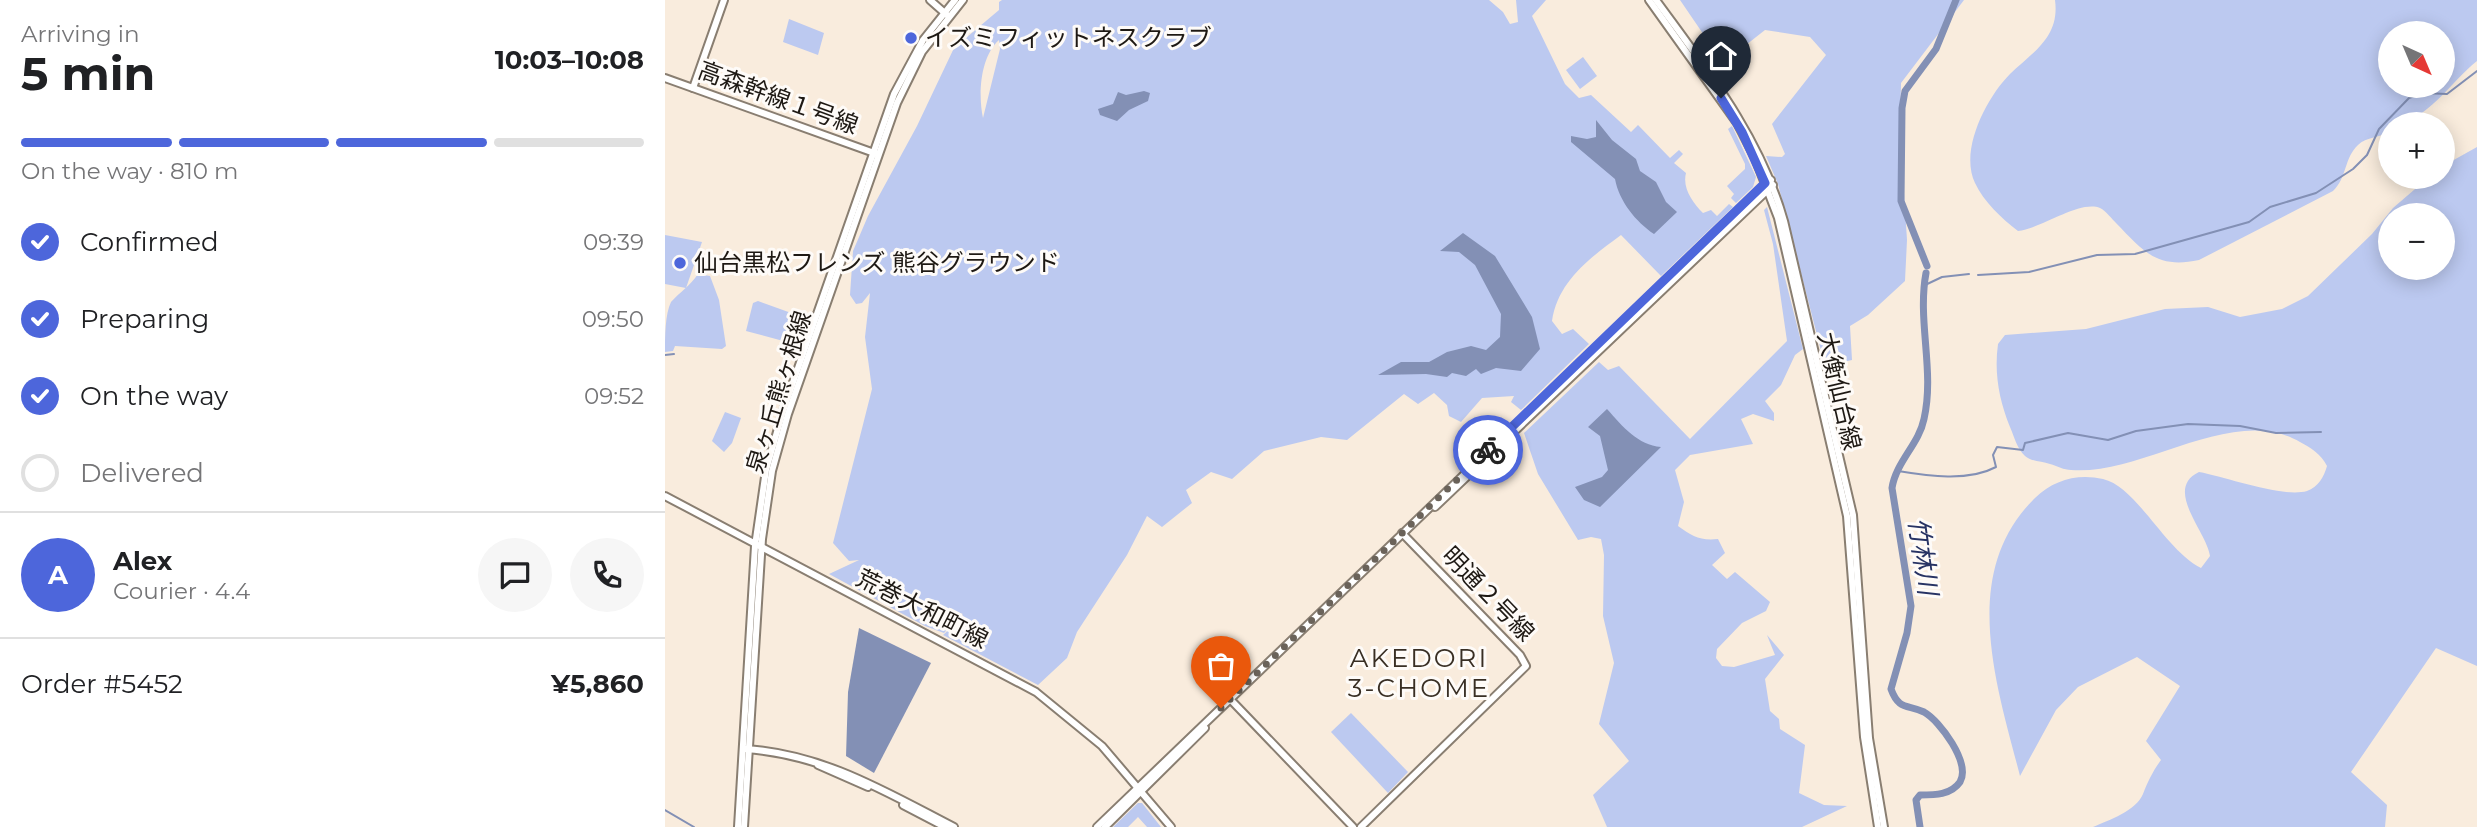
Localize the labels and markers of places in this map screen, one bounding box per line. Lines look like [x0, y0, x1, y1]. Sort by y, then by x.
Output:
place label: イズミフィットネスクラブ [925, 23, 1212, 52]
pin [1691, 26, 1751, 98]
marker: イズミフィットネスクラブ [903, 30, 919, 46]
place label: 仙台黒松フレンズ 熊谷グラウンド [694, 248, 1060, 277]
marker: 仙台黒松フレンズ 熊谷グラウンド [672, 255, 688, 271]
pin [1191, 636, 1251, 708]

